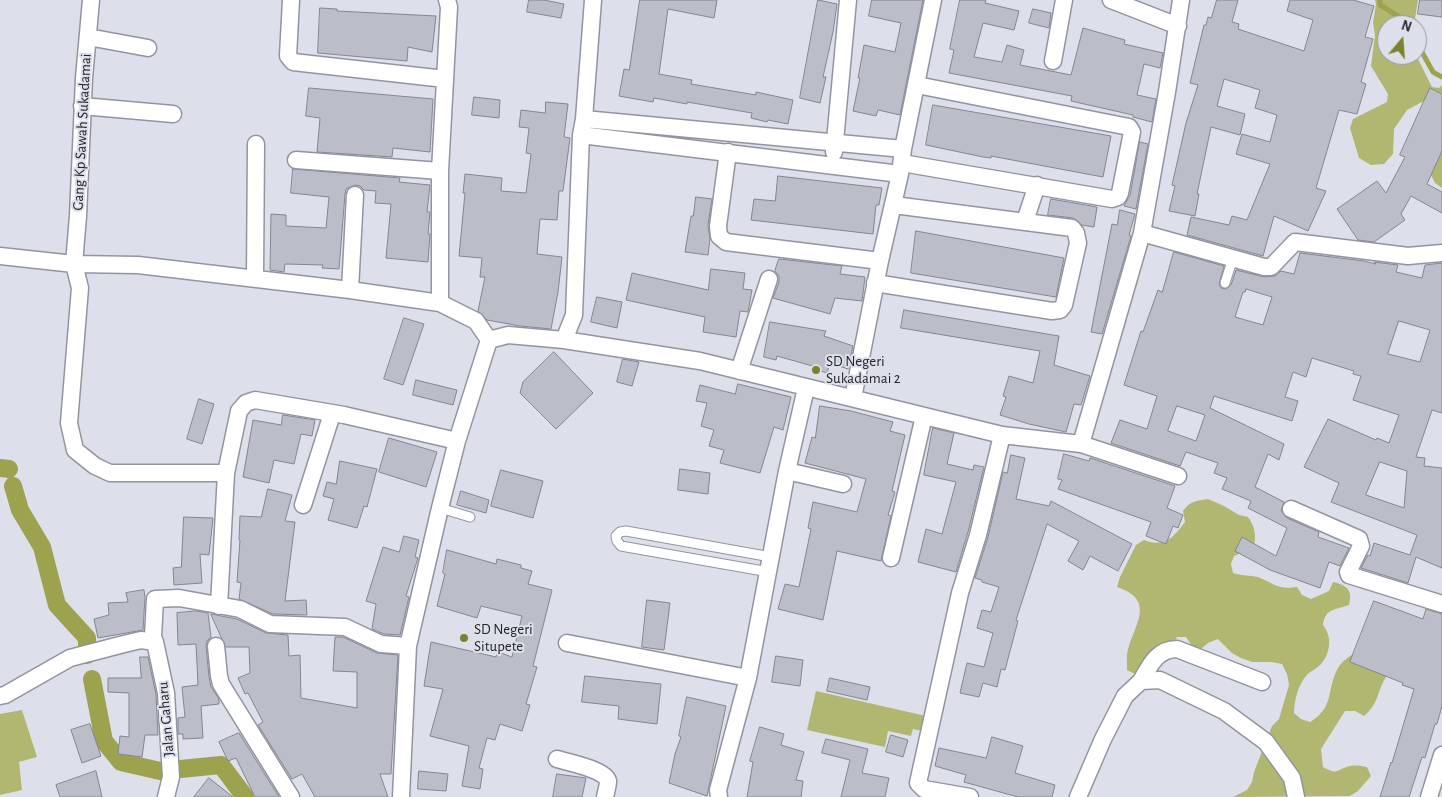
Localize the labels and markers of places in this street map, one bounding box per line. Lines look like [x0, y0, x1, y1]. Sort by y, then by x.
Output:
place label: SD Negeri Sukadamai 2 [826, 352, 901, 387]
marker: SD Negeri Sukadamai 2 [810, 364, 822, 376]
place label: SD Negeri Situpete [474, 620, 533, 655]
marker: SD Negeri Situpete [458, 632, 470, 644]

